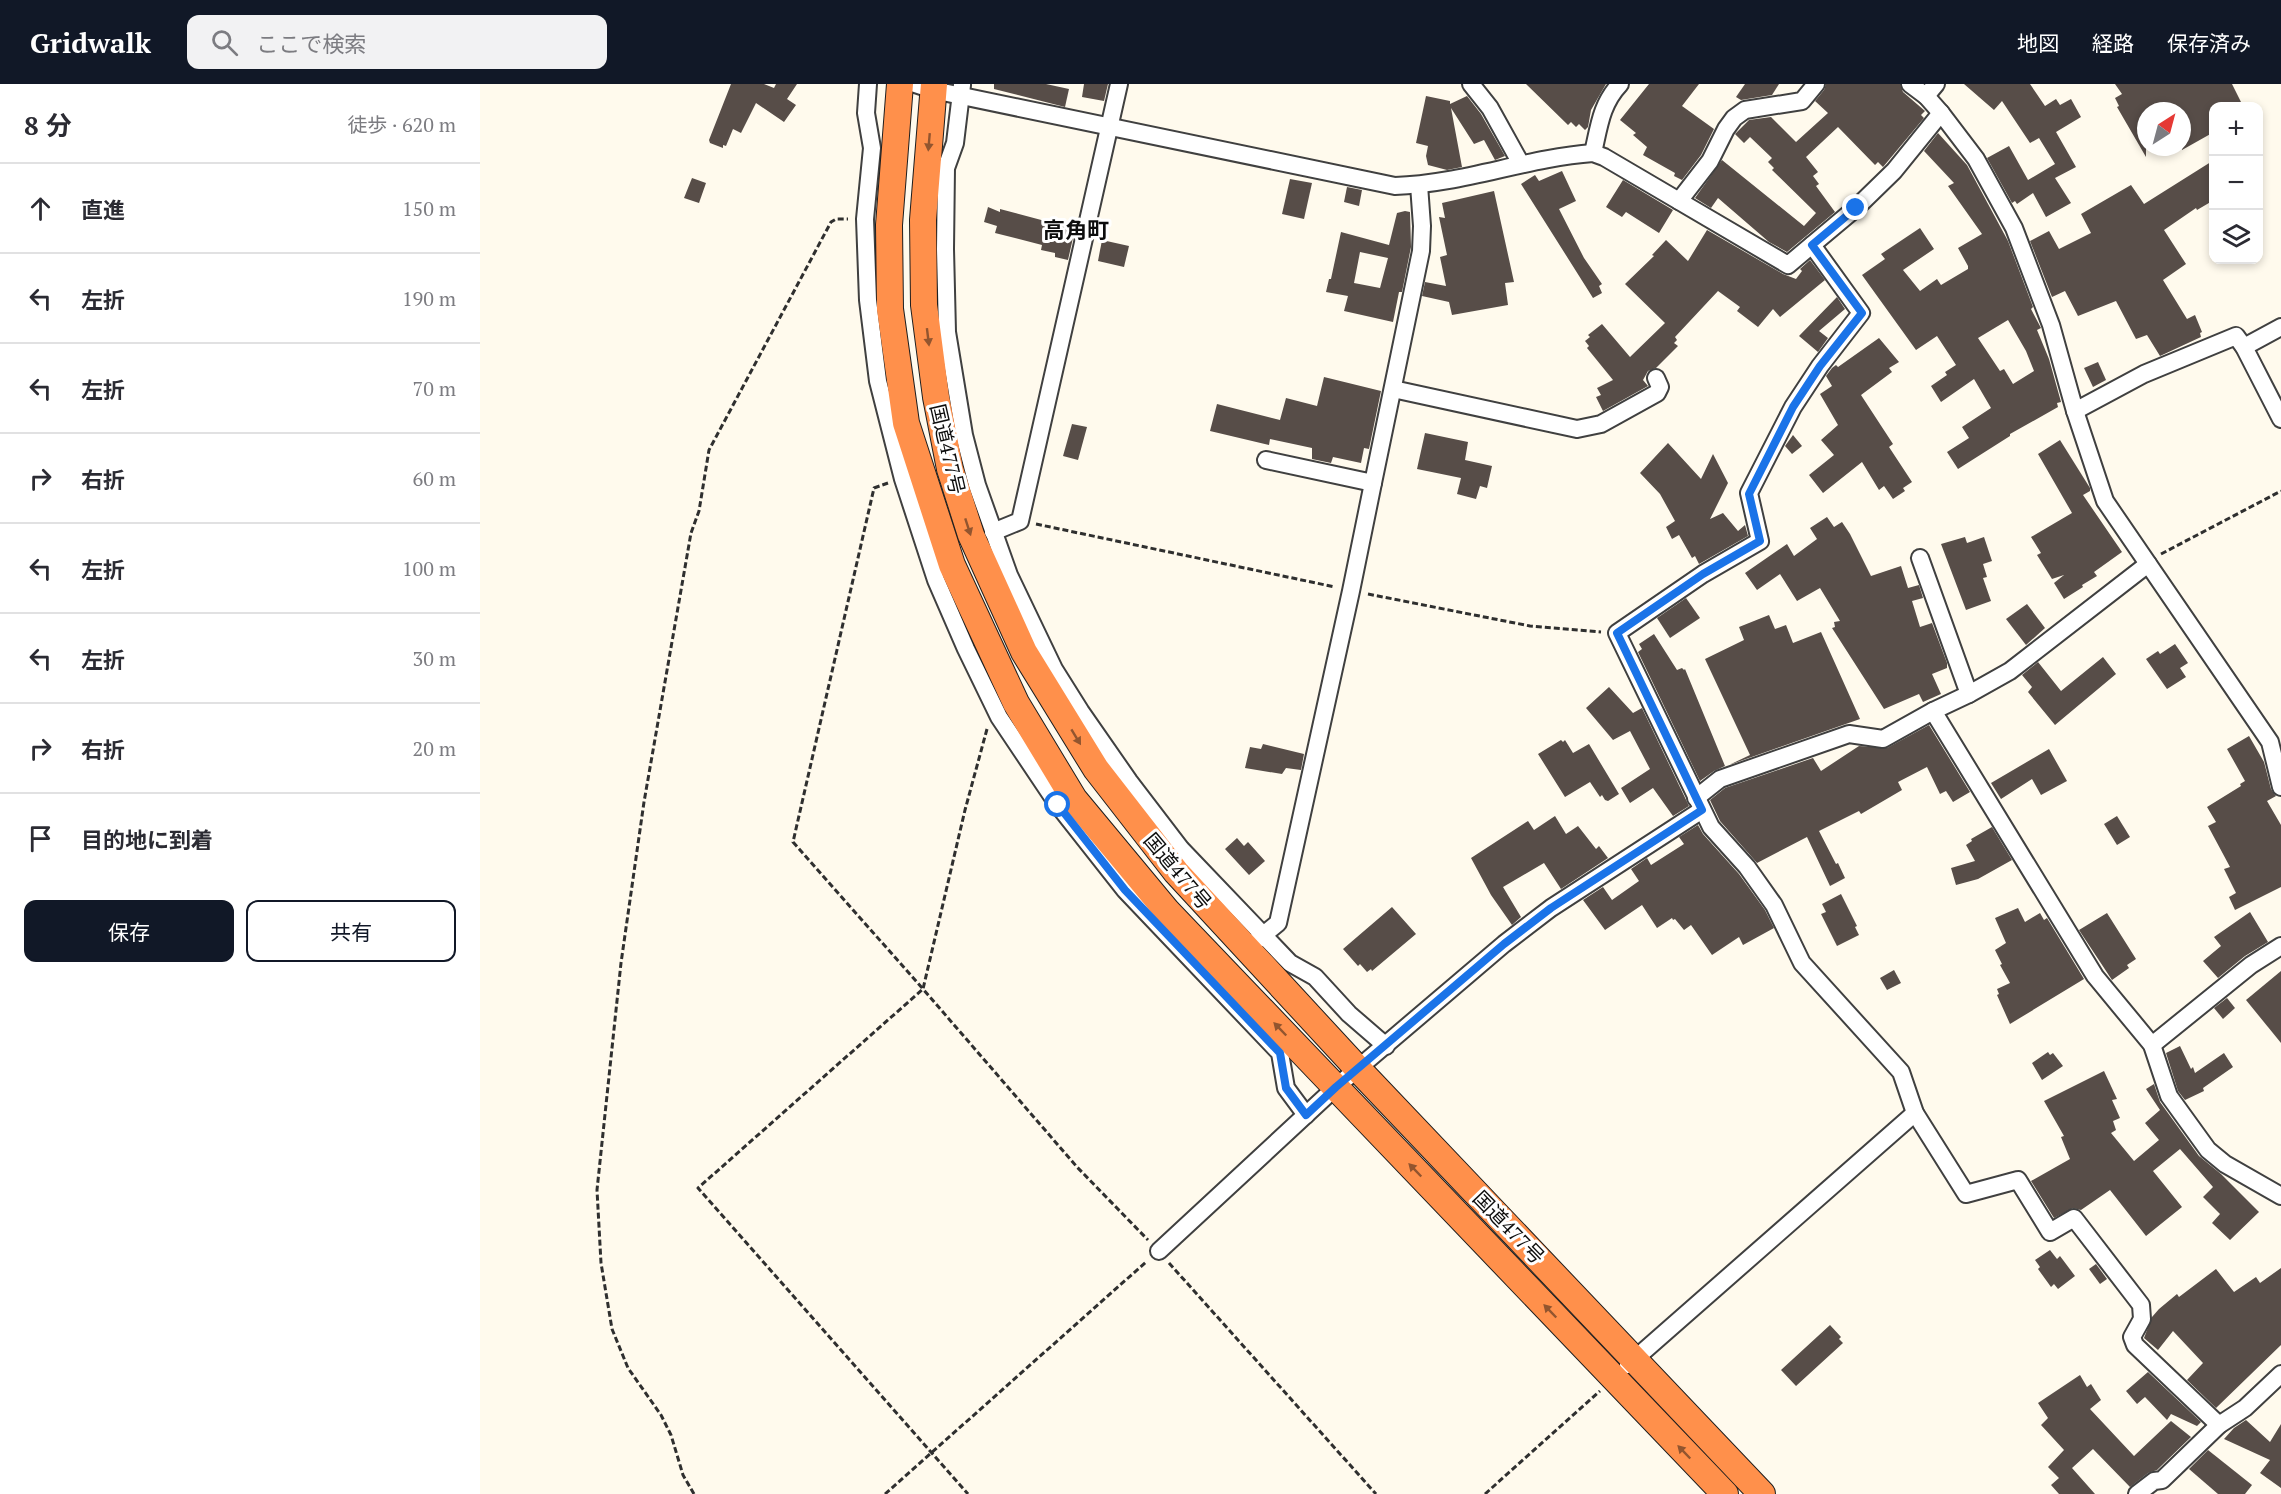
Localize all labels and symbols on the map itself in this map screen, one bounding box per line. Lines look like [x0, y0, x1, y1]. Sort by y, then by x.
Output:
north arrow [2137, 102, 2191, 156]
one-way arrow [924, 133, 934, 152]
route end [1842, 194, 1868, 220]
district label: 高角町 [1043, 215, 1109, 244]
one-way arrow [924, 327, 933, 346]
street label: 国道477号 [925, 401, 971, 497]
one-way arrow [964, 518, 974, 536]
one-way arrow [1071, 729, 1082, 745]
route start [1044, 791, 1070, 817]
street label: 国道477号 [1138, 827, 1218, 915]
one-way arrow [1274, 1022, 1288, 1036]
one-way arrow [1408, 1162, 1422, 1177]
street label: 国道477号 [1467, 1185, 1551, 1269]
one-way arrow [1543, 1304, 1557, 1318]
one-way arrow [1678, 1445, 1692, 1459]

